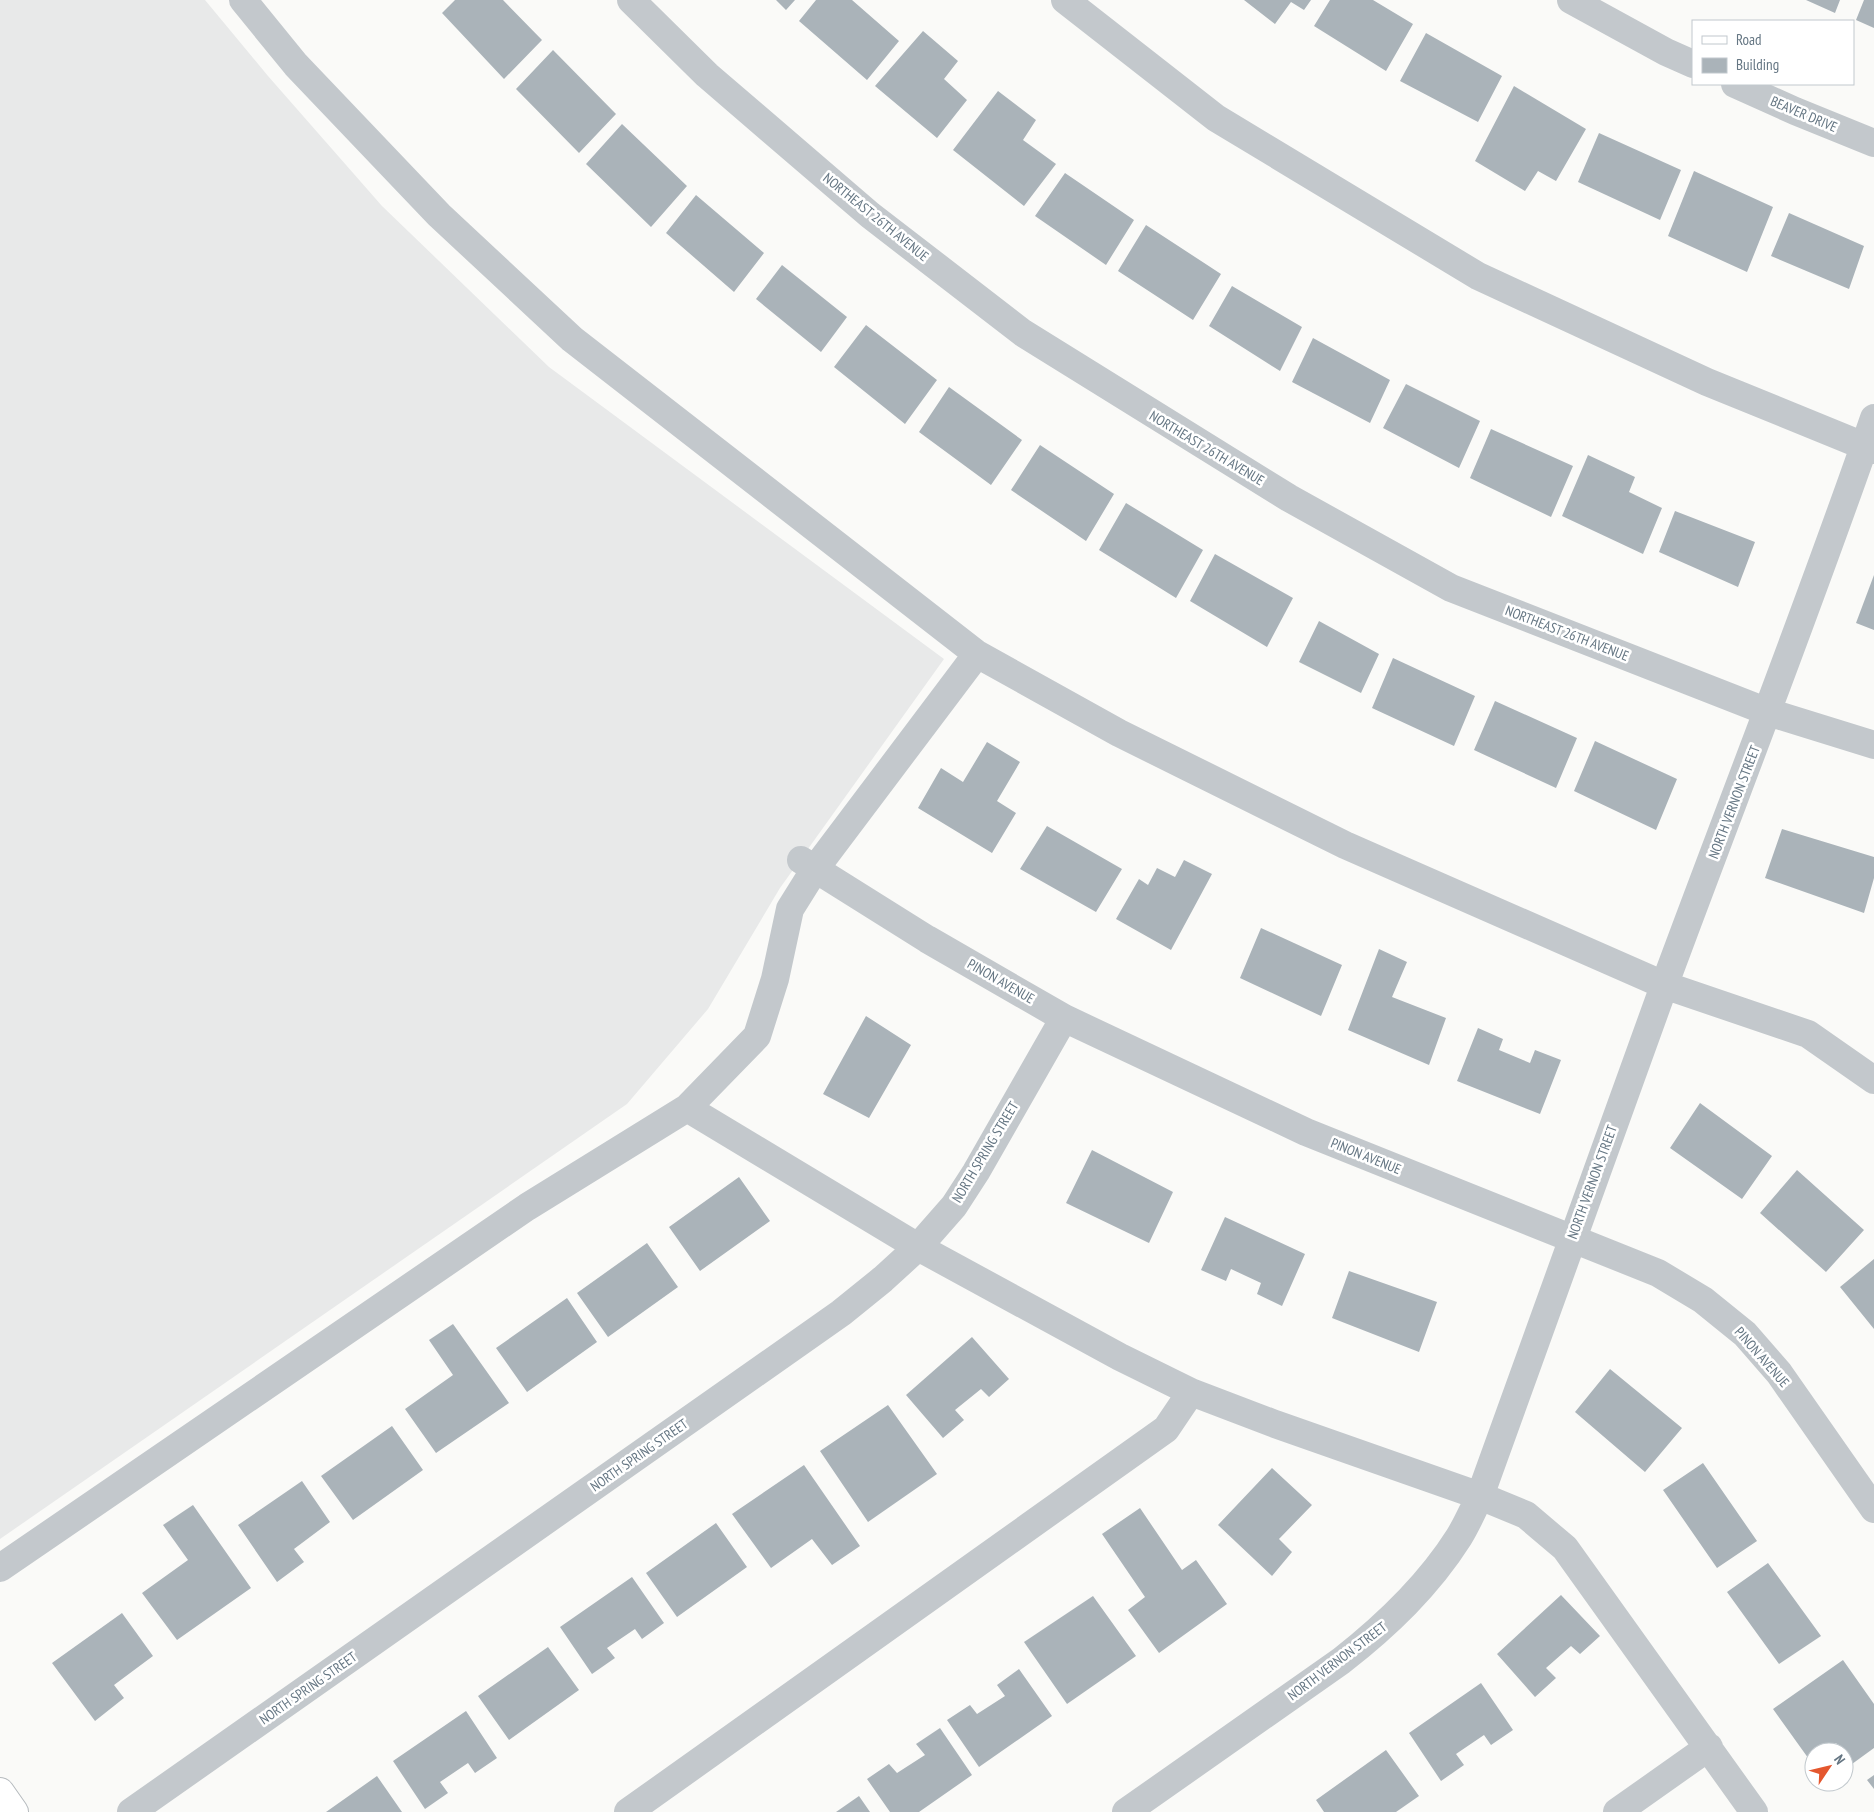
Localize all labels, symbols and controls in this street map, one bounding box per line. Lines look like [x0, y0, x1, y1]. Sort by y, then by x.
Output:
legend [1692, 20, 1854, 85]
text: Road [1736, 30, 1762, 49]
text: Building [1736, 55, 1779, 74]
street label: BEAVER DRIVE [1768, 92, 1840, 136]
street label: NORTHEAST 26TH AVENUE [820, 169, 932, 265]
street label: NORTHEAST 26TH AVENUE [1146, 407, 1268, 489]
street label: NORTHEAST 26TH AVENUE [1503, 601, 1631, 665]
street label: NORTH VERNON STREET [1704, 742, 1764, 861]
street label: PINON AVENUE [964, 955, 1038, 1007]
street label: NORTH SPRING STREET [948, 1097, 1023, 1206]
street label: NORTH VERNON STREET [1563, 1122, 1621, 1241]
street label: PINON AVENUE [1328, 1134, 1404, 1178]
street label: PINON AVENUE [1731, 1323, 1793, 1391]
street label: NORTH SPRING STREET [587, 1414, 692, 1495]
street label: NORTH VERNON STREET [1284, 1617, 1391, 1704]
street label: NORTH SPRING STREET [256, 1647, 361, 1728]
north arrow [1804, 1742, 1854, 1792]
text: N [1830, 1751, 1849, 1768]

